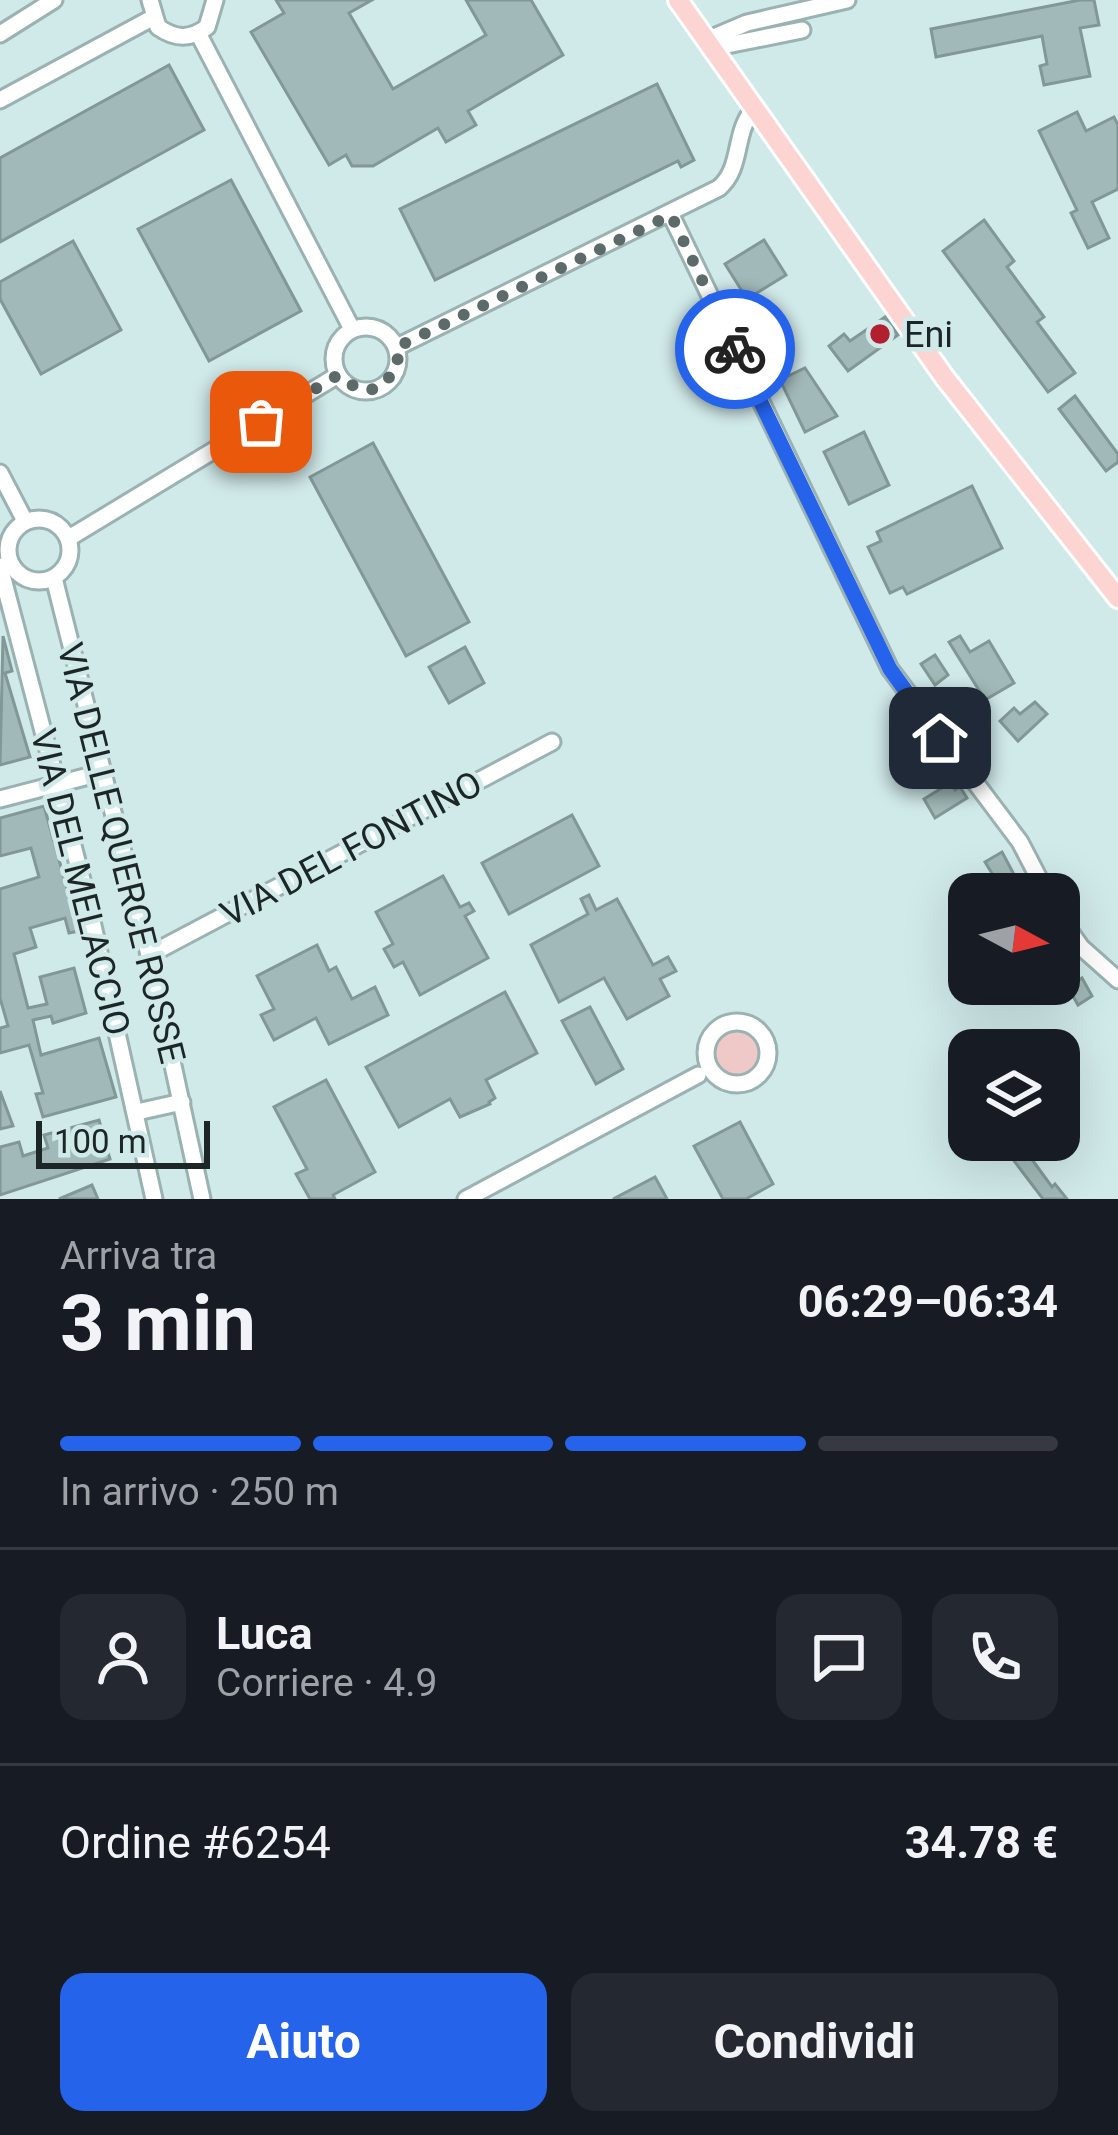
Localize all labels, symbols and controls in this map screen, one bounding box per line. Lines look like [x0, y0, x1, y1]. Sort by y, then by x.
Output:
courier [675, 289, 795, 409]
place label: Eni [904, 314, 953, 356]
icon: bike [702, 316, 768, 382]
marker: Eni [867, 321, 893, 347]
pin [210, 371, 312, 473]
icon: bag [228, 389, 294, 455]
street label: VIA DELLE QUERCE ROSSE [48, 639, 194, 1068]
pin [889, 687, 991, 789]
icon: home [907, 705, 973, 771]
street label: VIA DEL MELACCIO [22, 725, 138, 1040]
street label: VIA DEL FONTINO [214, 762, 489, 935]
north arrow [948, 873, 1080, 1005]
map controls [948, 873, 1080, 1161]
button: layers [948, 1029, 1080, 1161]
scale bar [36, 1115, 210, 1168]
text: 100 m [54, 1122, 147, 1161]
text: Arriva tra [60, 1233, 217, 1279]
text: 06:29–06:34 [798, 1275, 1058, 1328]
text: 3 min [60, 1278, 256, 1369]
text: In arrivo · 250 m [60, 1469, 339, 1515]
button: person [60, 1594, 186, 1720]
button: chat [776, 1594, 902, 1720]
button: phone [932, 1594, 1058, 1720]
text: Luca [216, 1607, 313, 1660]
text: Corriere · 4.9 [216, 1660, 437, 1706]
text: Ordine #6254 [60, 1816, 331, 1869]
text: 34.78 € [905, 1816, 1058, 1869]
button: Aiuto [60, 1973, 547, 2111]
button: Condividi [571, 1973, 1058, 2111]

